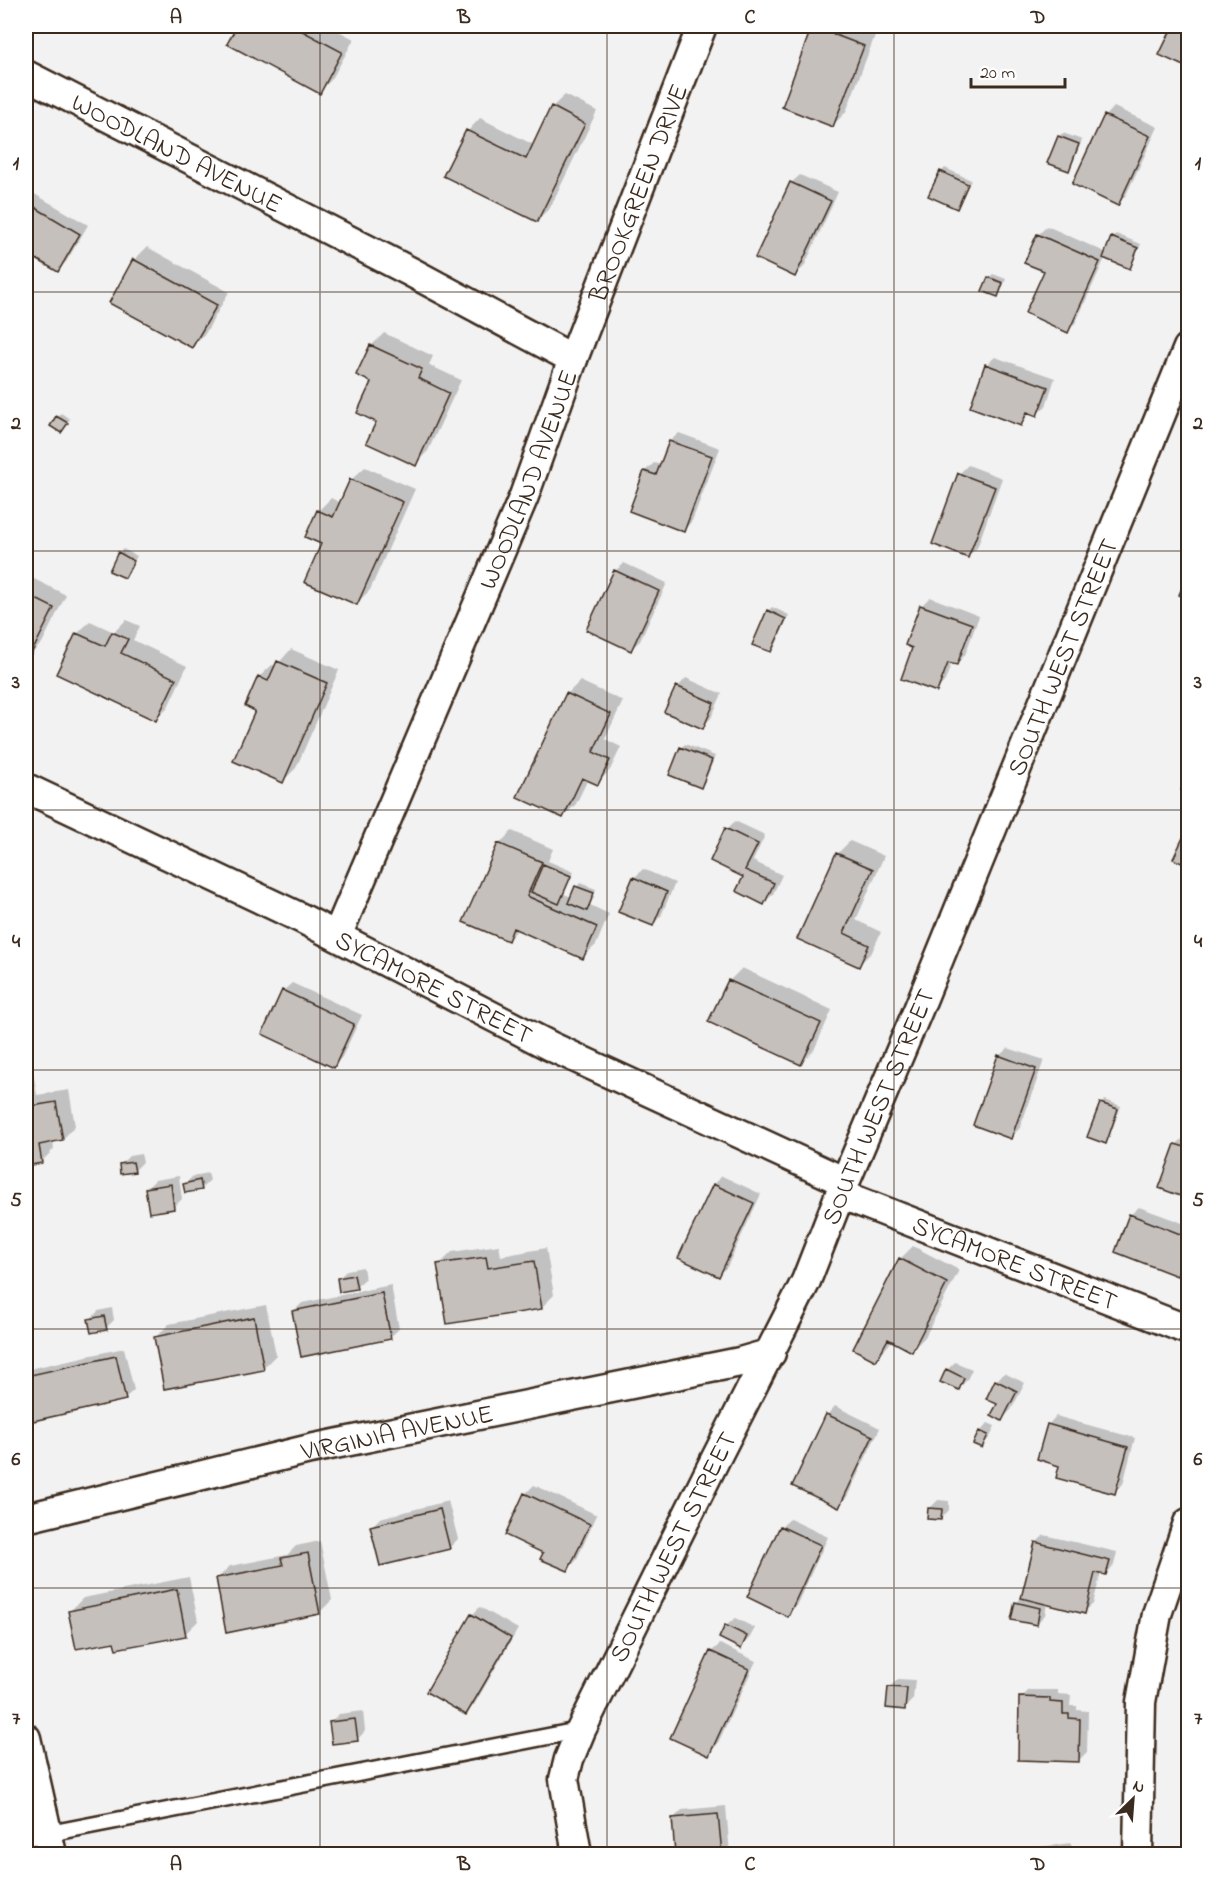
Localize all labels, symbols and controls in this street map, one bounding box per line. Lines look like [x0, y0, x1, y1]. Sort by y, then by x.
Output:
text: A [170, 4, 182, 33]
text: B [456, 4, 471, 33]
text: C [745, 4, 756, 33]
text: D [1030, 4, 1045, 33]
scale bar [971, 51, 1066, 89]
text: 20 m [980, 61, 1015, 87]
street label: BROOKGREEN DRIVE [580, 79, 700, 309]
street label: WOODLAND AVENUE [64, 85, 288, 225]
text: 1 [13, 150, 20, 179]
text: 1 [1195, 150, 1202, 179]
street label: WOODLAND AVENUE [470, 365, 590, 596]
text: 2 [10, 410, 21, 439]
text: 2 [1192, 410, 1203, 439]
street label: SOUTH WEST STREET [999, 533, 1130, 782]
text: 3 [11, 669, 20, 698]
text: 3 [1193, 669, 1202, 698]
street label: SYCAMORE STREET [327, 923, 538, 1056]
text: 4 [12, 928, 21, 957]
text: 4 [1194, 928, 1203, 957]
street label: SOUTH WEST STREET [814, 983, 947, 1231]
text: 5 [10, 1187, 22, 1216]
text: 5 [1192, 1187, 1204, 1216]
street label: SYCAMORE STREET [906, 1208, 1122, 1323]
street label: VIRGINIA AVENUE [297, 1396, 497, 1473]
street label: SOUTH WEST STREET [601, 1426, 748, 1670]
text: 6 [12, 1446, 21, 1475]
text: 6 [1194, 1446, 1203, 1475]
text: 7 [12, 1705, 21, 1734]
text: 7 [1194, 1705, 1203, 1734]
north arrow [1103, 1769, 1163, 1829]
text: N [1129, 1774, 1149, 1800]
text: A [170, 1851, 182, 1880]
text: B [456, 1851, 471, 1880]
text: C [745, 1851, 756, 1880]
text: D [1030, 1851, 1045, 1880]

